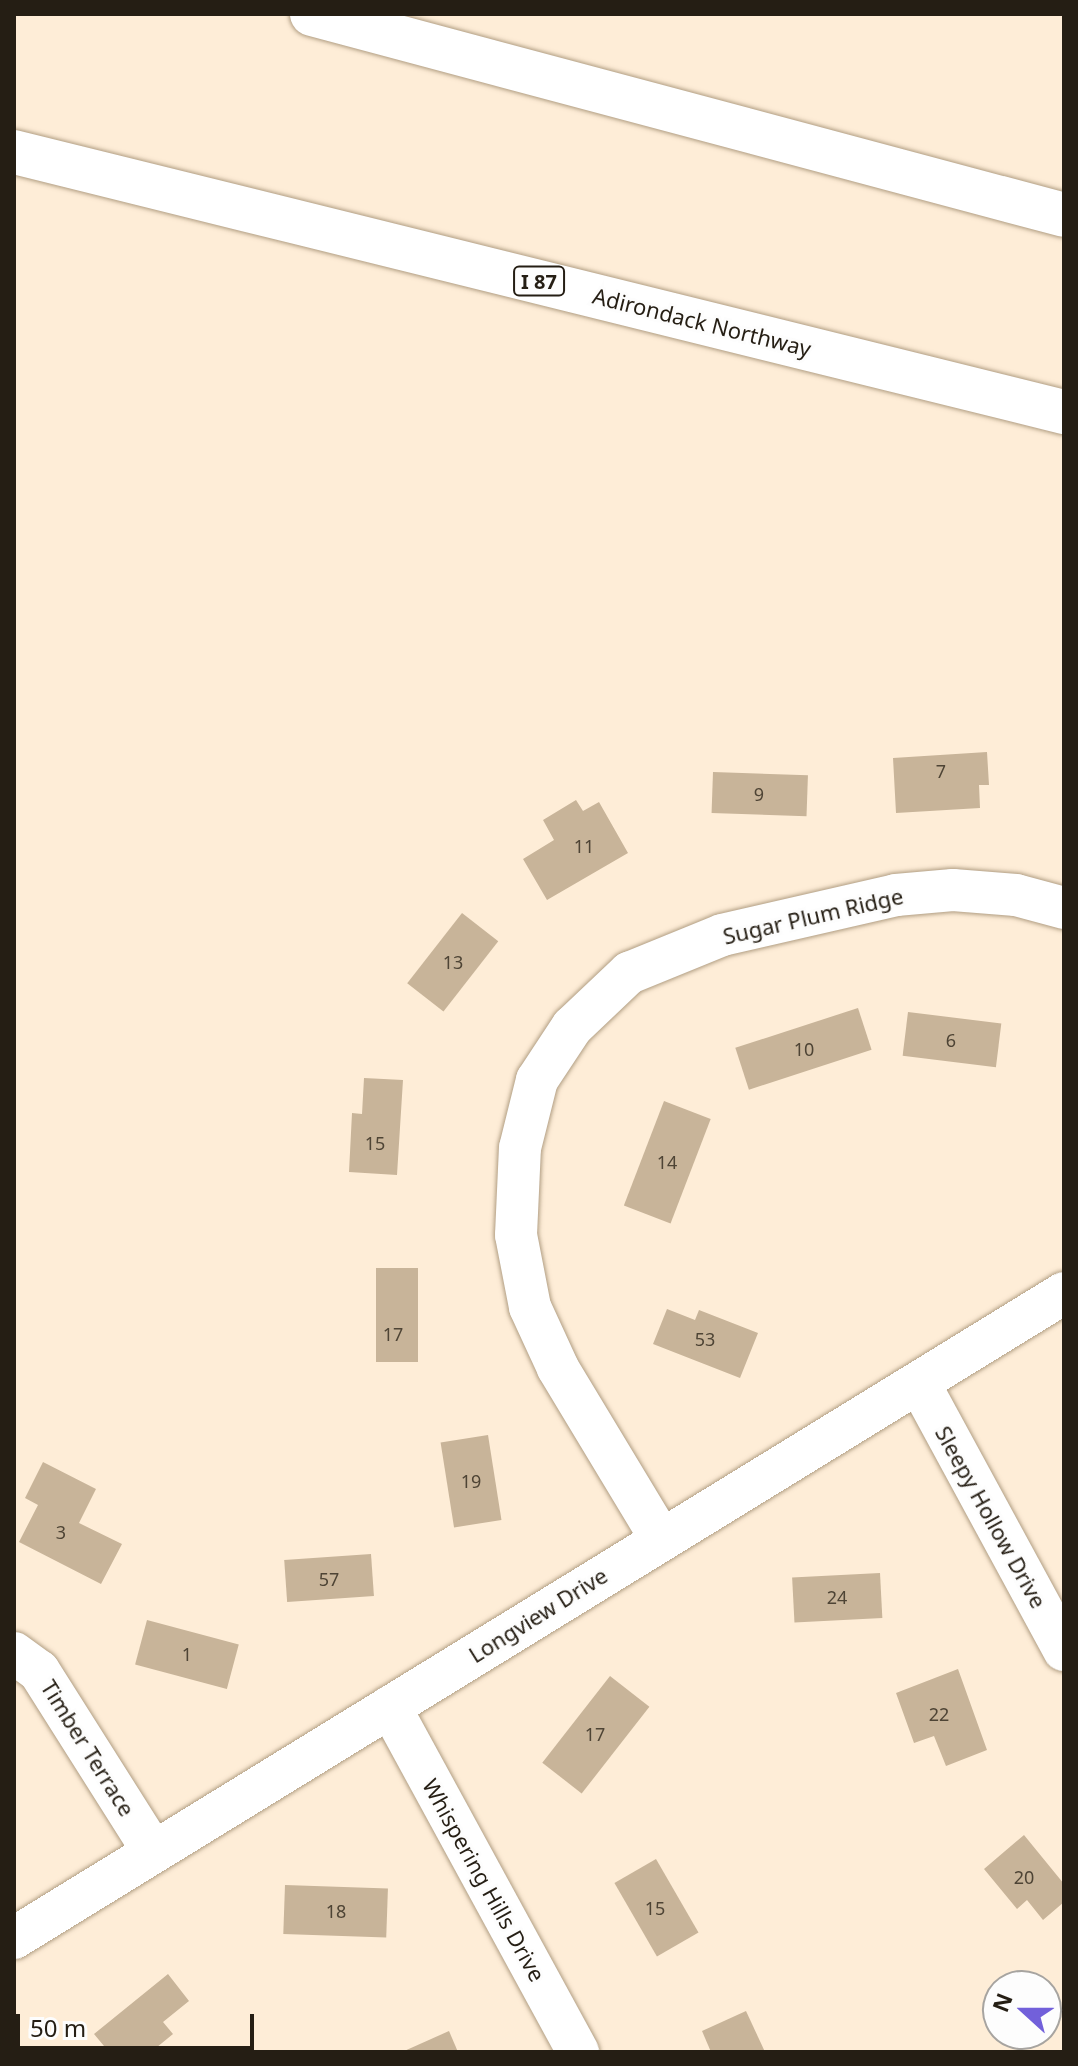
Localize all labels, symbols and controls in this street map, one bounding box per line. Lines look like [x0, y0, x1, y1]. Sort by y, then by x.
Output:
road number: I 87 [513, 265, 565, 297]
street label: Adirondack Northway [590, 282, 814, 362]
house number: 7 [936, 760, 946, 782]
house number: 9 [754, 783, 764, 805]
house number: 11 [574, 835, 594, 857]
street label: Sugar Plum Ridge [720, 882, 906, 950]
house number: 13 [443, 951, 463, 973]
house number: 6 [946, 1029, 956, 1051]
house number: 10 [794, 1038, 814, 1060]
house number: 15 [365, 1132, 385, 1154]
house number: 14 [657, 1151, 677, 1173]
house number: 17 [383, 1323, 403, 1345]
house number: 53 [695, 1328, 715, 1350]
street label: Sleepy Hollow Drive [930, 1421, 1052, 1613]
house number: 19 [461, 1470, 481, 1492]
house number: 3 [56, 1521, 66, 1543]
street label: Longview Drive [464, 1562, 612, 1668]
house number: 57 [319, 1568, 339, 1590]
house number: 24 [827, 1586, 847, 1608]
house number: 1 [182, 1643, 192, 1665]
street label: Timber Terrace [36, 1675, 140, 1821]
house number: 22 [929, 1703, 949, 1725]
house number: 17 [585, 1723, 605, 1745]
street label: Whispering Hills Drive [417, 1774, 551, 1986]
house number: 20 [1014, 1866, 1034, 1888]
house number: 15 [645, 1897, 665, 1919]
house number: 18 [326, 1900, 346, 1922]
north arrow [982, 1970, 1062, 2050]
text: N [984, 1988, 1019, 2016]
scale bar [20, 1998, 258, 2048]
text: 50 m [30, 2011, 86, 2044]

